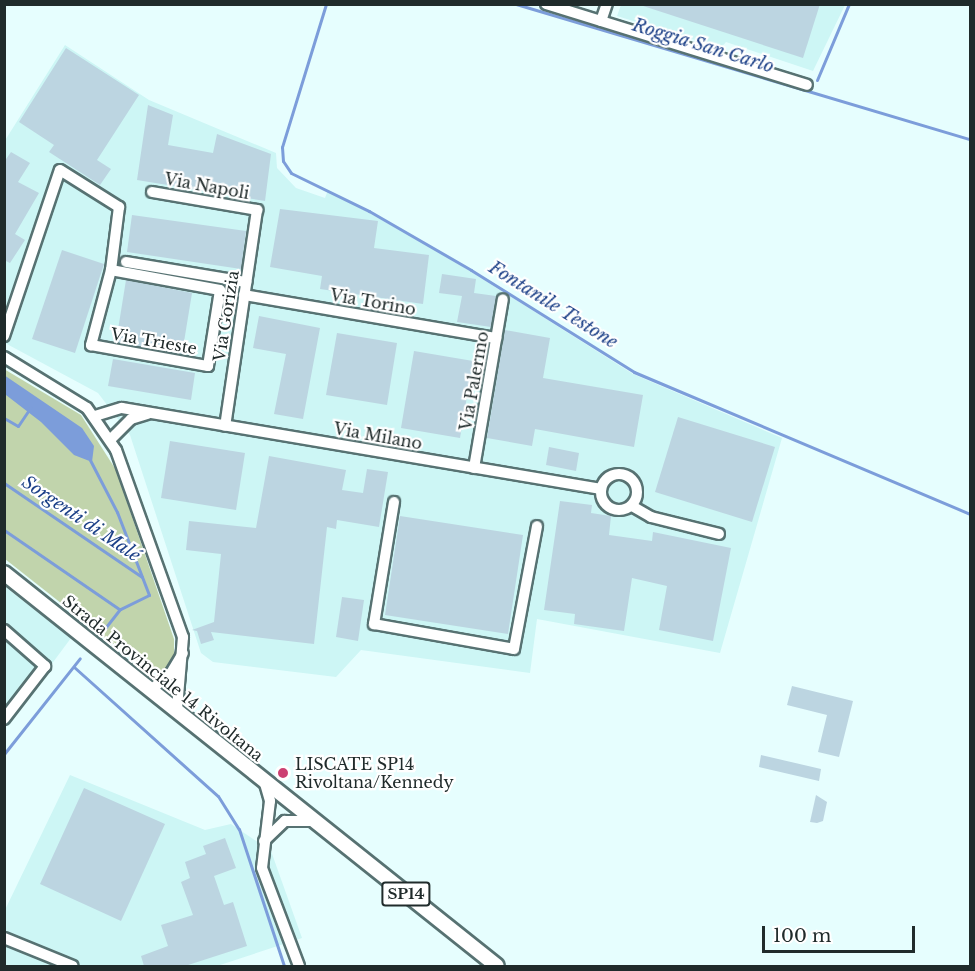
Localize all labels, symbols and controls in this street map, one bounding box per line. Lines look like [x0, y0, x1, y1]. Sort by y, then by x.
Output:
water label: Roggia San Carlo [629, 14, 777, 78]
street label: Via Napoli [163, 169, 251, 203]
water label: Fontanile Testone [485, 257, 621, 353]
street label: Via Gorizia [209, 269, 243, 363]
street label: Via Torino [328, 285, 418, 319]
street label: Via Trieste [109, 324, 199, 358]
street label: Via Palermo [456, 330, 492, 432]
street label: Via Milano [332, 419, 424, 453]
water label: Sorgenti di Malé [17, 471, 145, 567]
street label: Strada Provinciale 14 Rivoltana [59, 591, 267, 765]
place label: LISCATE SP14 Rivoltana/Kennedy [295, 754, 454, 792]
marker: LISCATE SP14 Rivoltana/Kennedy [276, 766, 290, 780]
road number: SP14 [380, 882, 432, 906]
scale bar [765, 914, 918, 952]
text: 100 m [773, 925, 831, 947]

